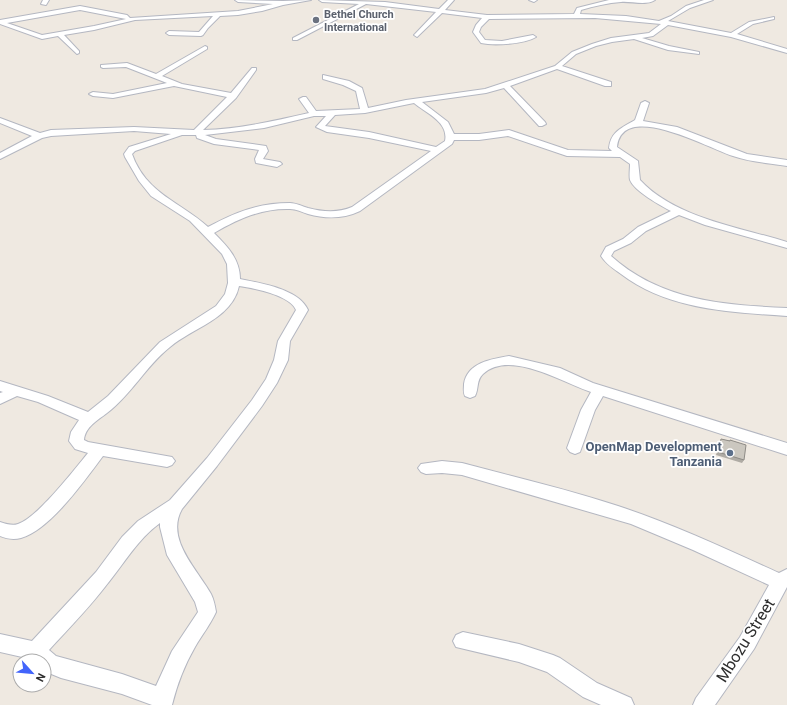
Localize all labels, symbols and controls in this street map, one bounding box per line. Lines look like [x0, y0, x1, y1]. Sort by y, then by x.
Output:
place label: Bethel Church International [324, 8, 394, 34]
marker: Bethel Church International [311, 15, 321, 25]
place label: OpenMap Development Tanzania [586, 439, 723, 469]
marker: OpenMap Development Tanzania [725, 448, 735, 458]
street label: Mbozu Street [712, 595, 779, 686]
north arrow [12, 653, 52, 693]
text: N [33, 671, 48, 684]

